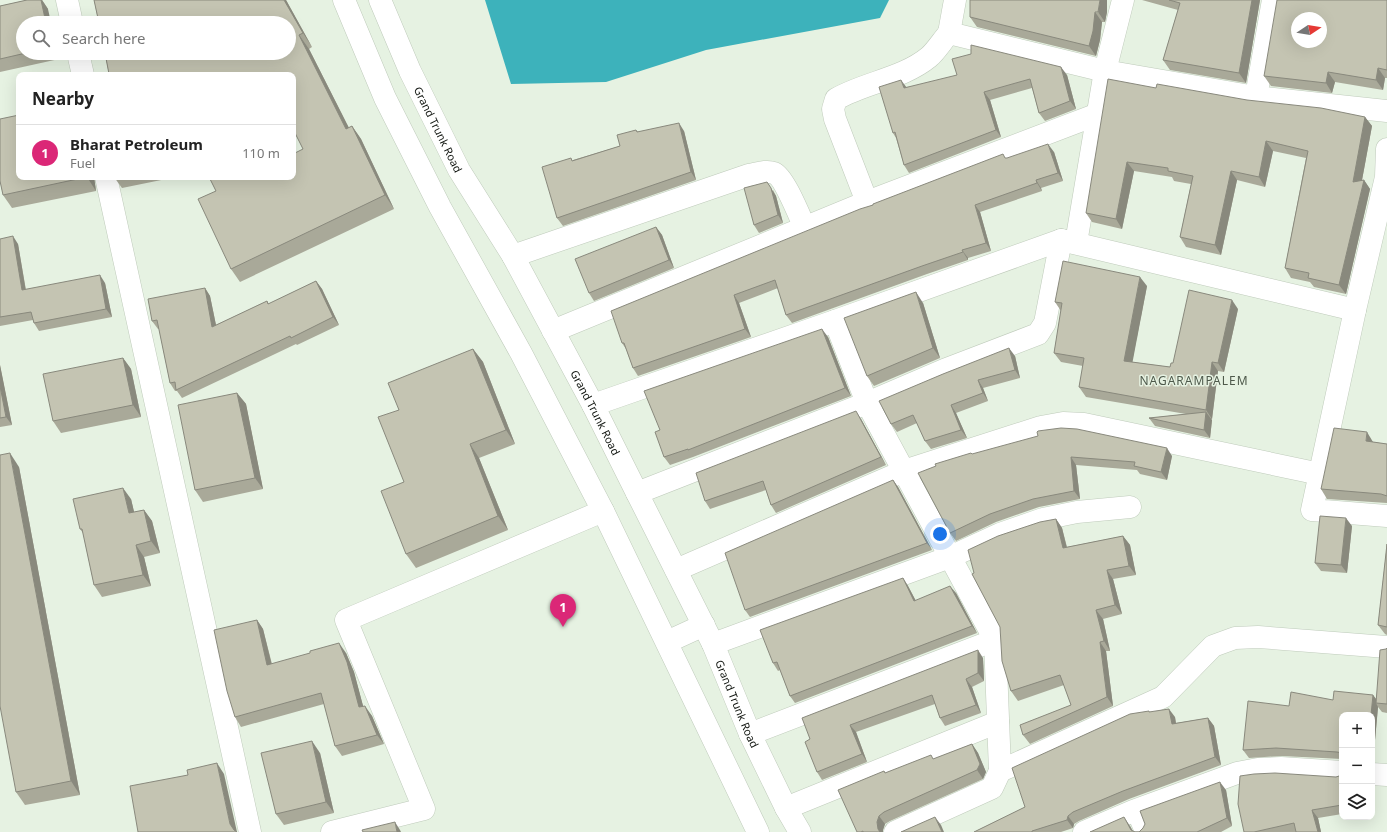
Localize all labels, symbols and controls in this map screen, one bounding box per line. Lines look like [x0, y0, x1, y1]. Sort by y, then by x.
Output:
north arrow [1291, 12, 1327, 48]
search box [16, 16, 296, 60]
icon: search [30, 27, 52, 49]
text: Search here [62, 28, 145, 48]
street label: Grand Trunk Road [411, 84, 466, 175]
text: Nearby [32, 87, 94, 110]
text: Bharat Petroleum [70, 134, 203, 154]
text: 1 [41, 144, 49, 162]
text: 110 m [242, 144, 280, 162]
text: Fuel [70, 154, 95, 172]
street label: Grand Trunk Road [568, 367, 624, 457]
district label: NAGARAMPALEM [1139, 372, 1249, 389]
your location [930, 524, 950, 544]
pin: 1 [550, 594, 576, 627]
street label: Grand Trunk Road [713, 657, 763, 750]
map controls [1339, 712, 1375, 820]
button: + [1339, 712, 1375, 748]
button: − [1339, 748, 1375, 784]
button: layers [1339, 784, 1375, 820]

